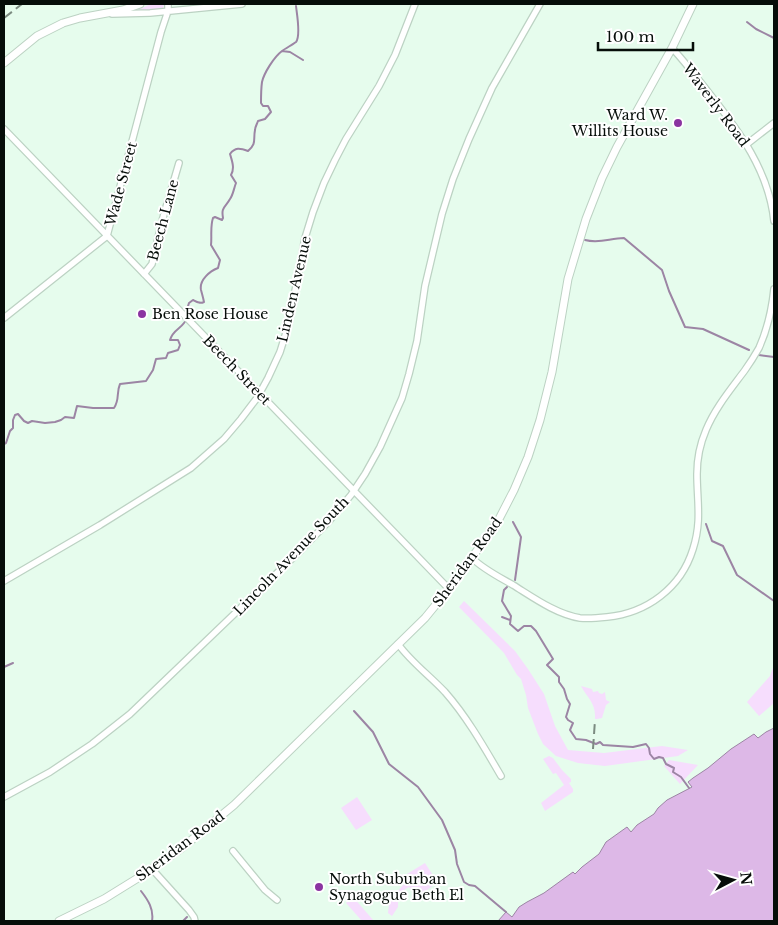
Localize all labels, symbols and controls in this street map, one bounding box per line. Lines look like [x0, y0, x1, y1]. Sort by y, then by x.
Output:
scale bar [598, 20, 693, 52]
text: 100 m [606, 27, 655, 46]
street label: Waverly Road [678, 59, 754, 151]
place label: Ward W. Willits House [571, 106, 668, 140]
marker: Ward W. Willits House [672, 117, 684, 129]
street label: Wade Street [101, 139, 141, 229]
street label: Beech Lane [143, 177, 183, 263]
street label: Linden Avenue [273, 234, 315, 344]
place label: Ben Rose House [152, 305, 268, 323]
marker: Ben Rose House [136, 308, 148, 320]
street label: Beech Street [199, 331, 275, 409]
street label: Lincoln Avenue South [229, 492, 353, 619]
street label: Sheridan Road [428, 513, 506, 610]
street label: Sheridan Road [132, 807, 228, 885]
north arrow [708, 855, 758, 905]
place label: North Suburban Synagogue Beth El [329, 870, 464, 904]
text: N [736, 871, 756, 886]
marker: North Suburban Synagogue Beth El [313, 881, 325, 893]

